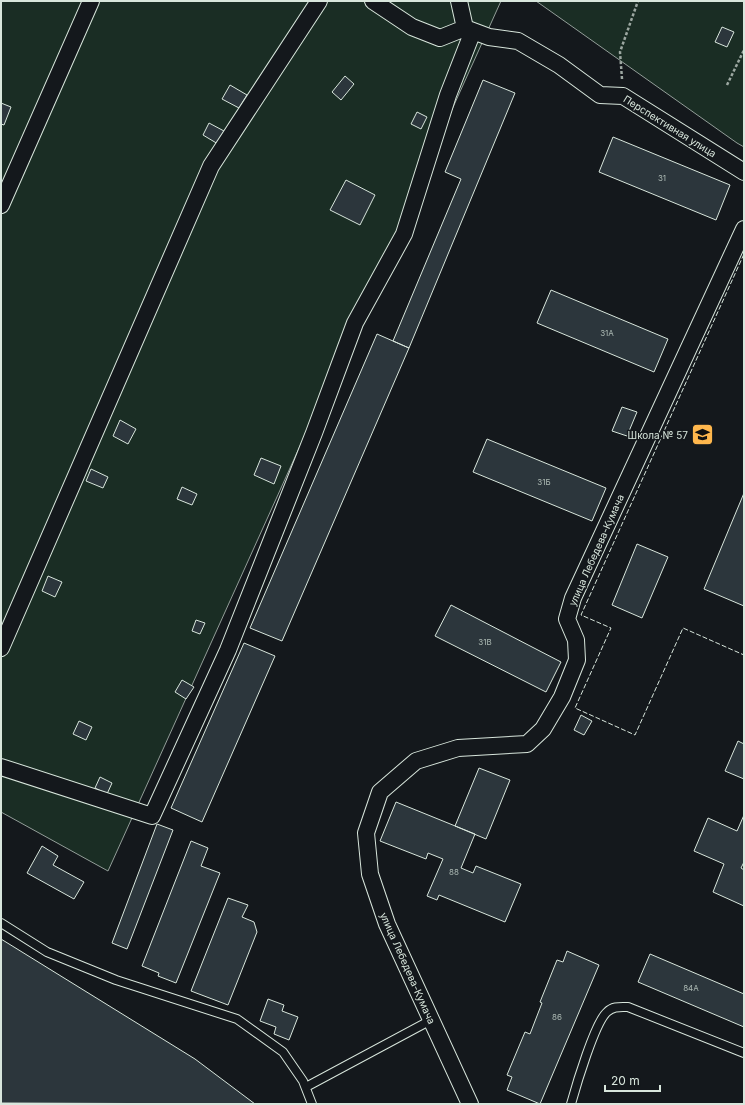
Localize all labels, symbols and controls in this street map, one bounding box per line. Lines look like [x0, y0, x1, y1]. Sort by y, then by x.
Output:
street label: Перспективная улица [621, 93, 719, 159]
house number: 31 [658, 173, 666, 183]
house number: 31А [600, 328, 614, 338]
school or university icon: Школа № 57 [690, 422, 716, 448]
place label: Школа № 57 [628, 429, 688, 441]
house number: 31Б [537, 477, 551, 487]
street label: улица Лебедева-Кумача [566, 492, 626, 608]
house number: 31В [478, 637, 492, 647]
house number: 88 [449, 867, 459, 877]
street label: улица Лебедева-Кумача [378, 910, 438, 1026]
house number: 84А [683, 983, 699, 993]
house number: 86 [552, 1012, 562, 1022]
scale bar [605, 1067, 660, 1093]
text: 20 m [611, 1073, 640, 1088]

